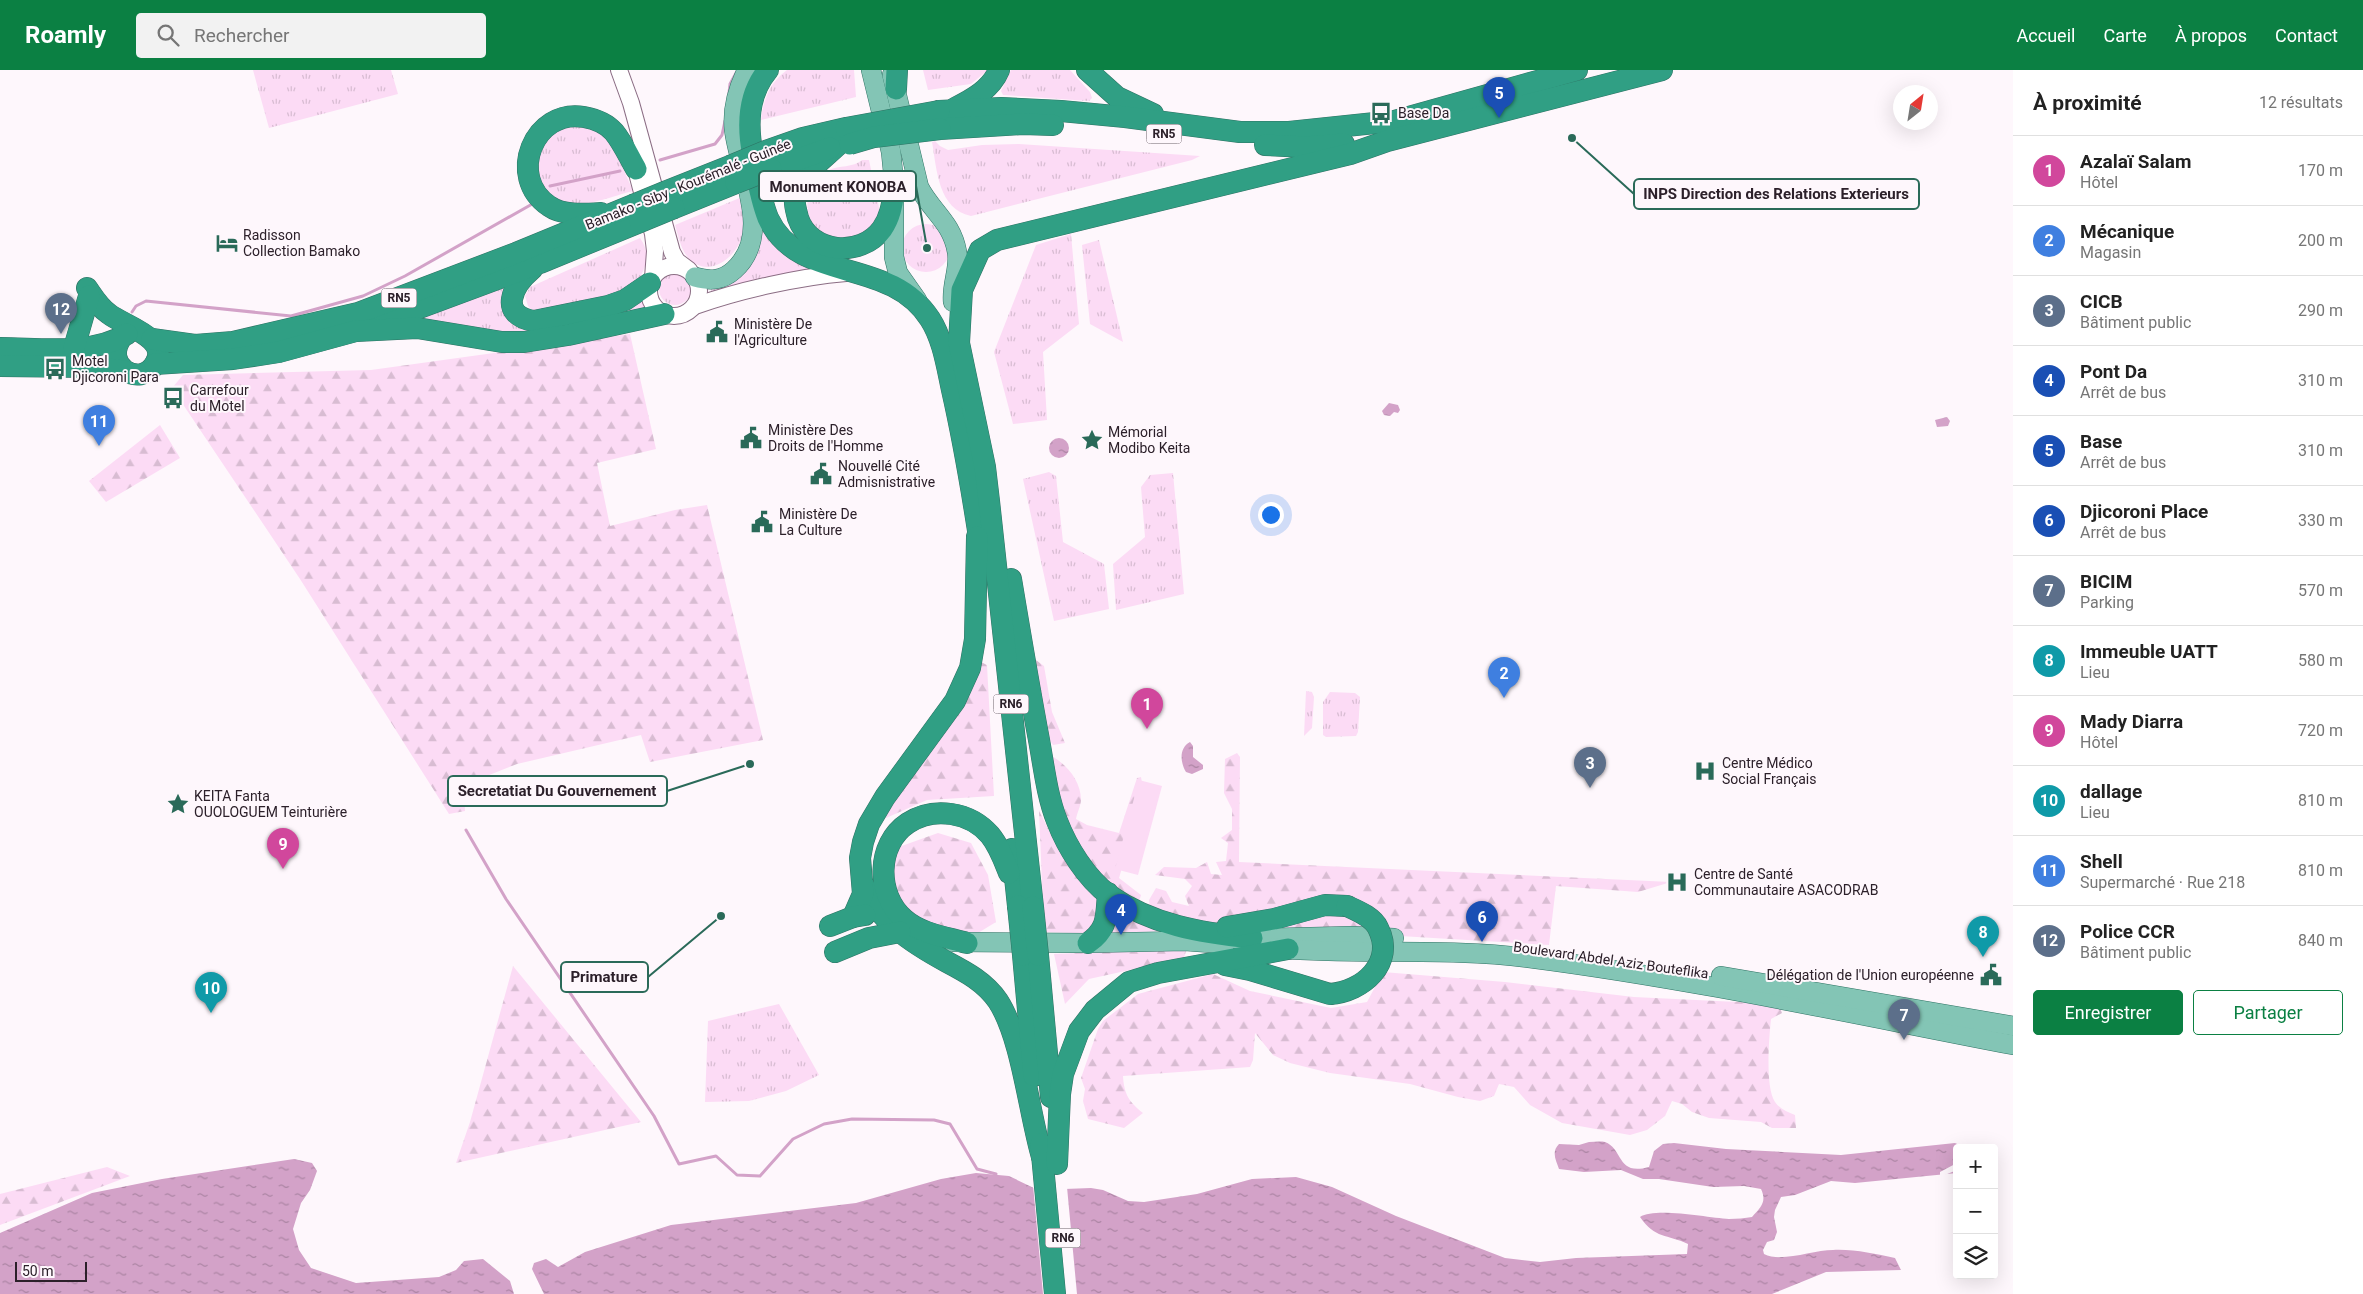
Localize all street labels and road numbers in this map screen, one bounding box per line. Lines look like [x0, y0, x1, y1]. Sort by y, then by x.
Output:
road number: RN5 [1146, 124, 1182, 144]
street label: Bamako - Siby - Kourémalé - Guinée [583, 135, 793, 233]
road number: RN5 [382, 288, 416, 308]
road number: RN6 [994, 694, 1028, 714]
street label: Boulevard Abdel Aziz Bouteflika [1512, 938, 1710, 982]
road number: RN6 [1046, 1228, 1080, 1248]

